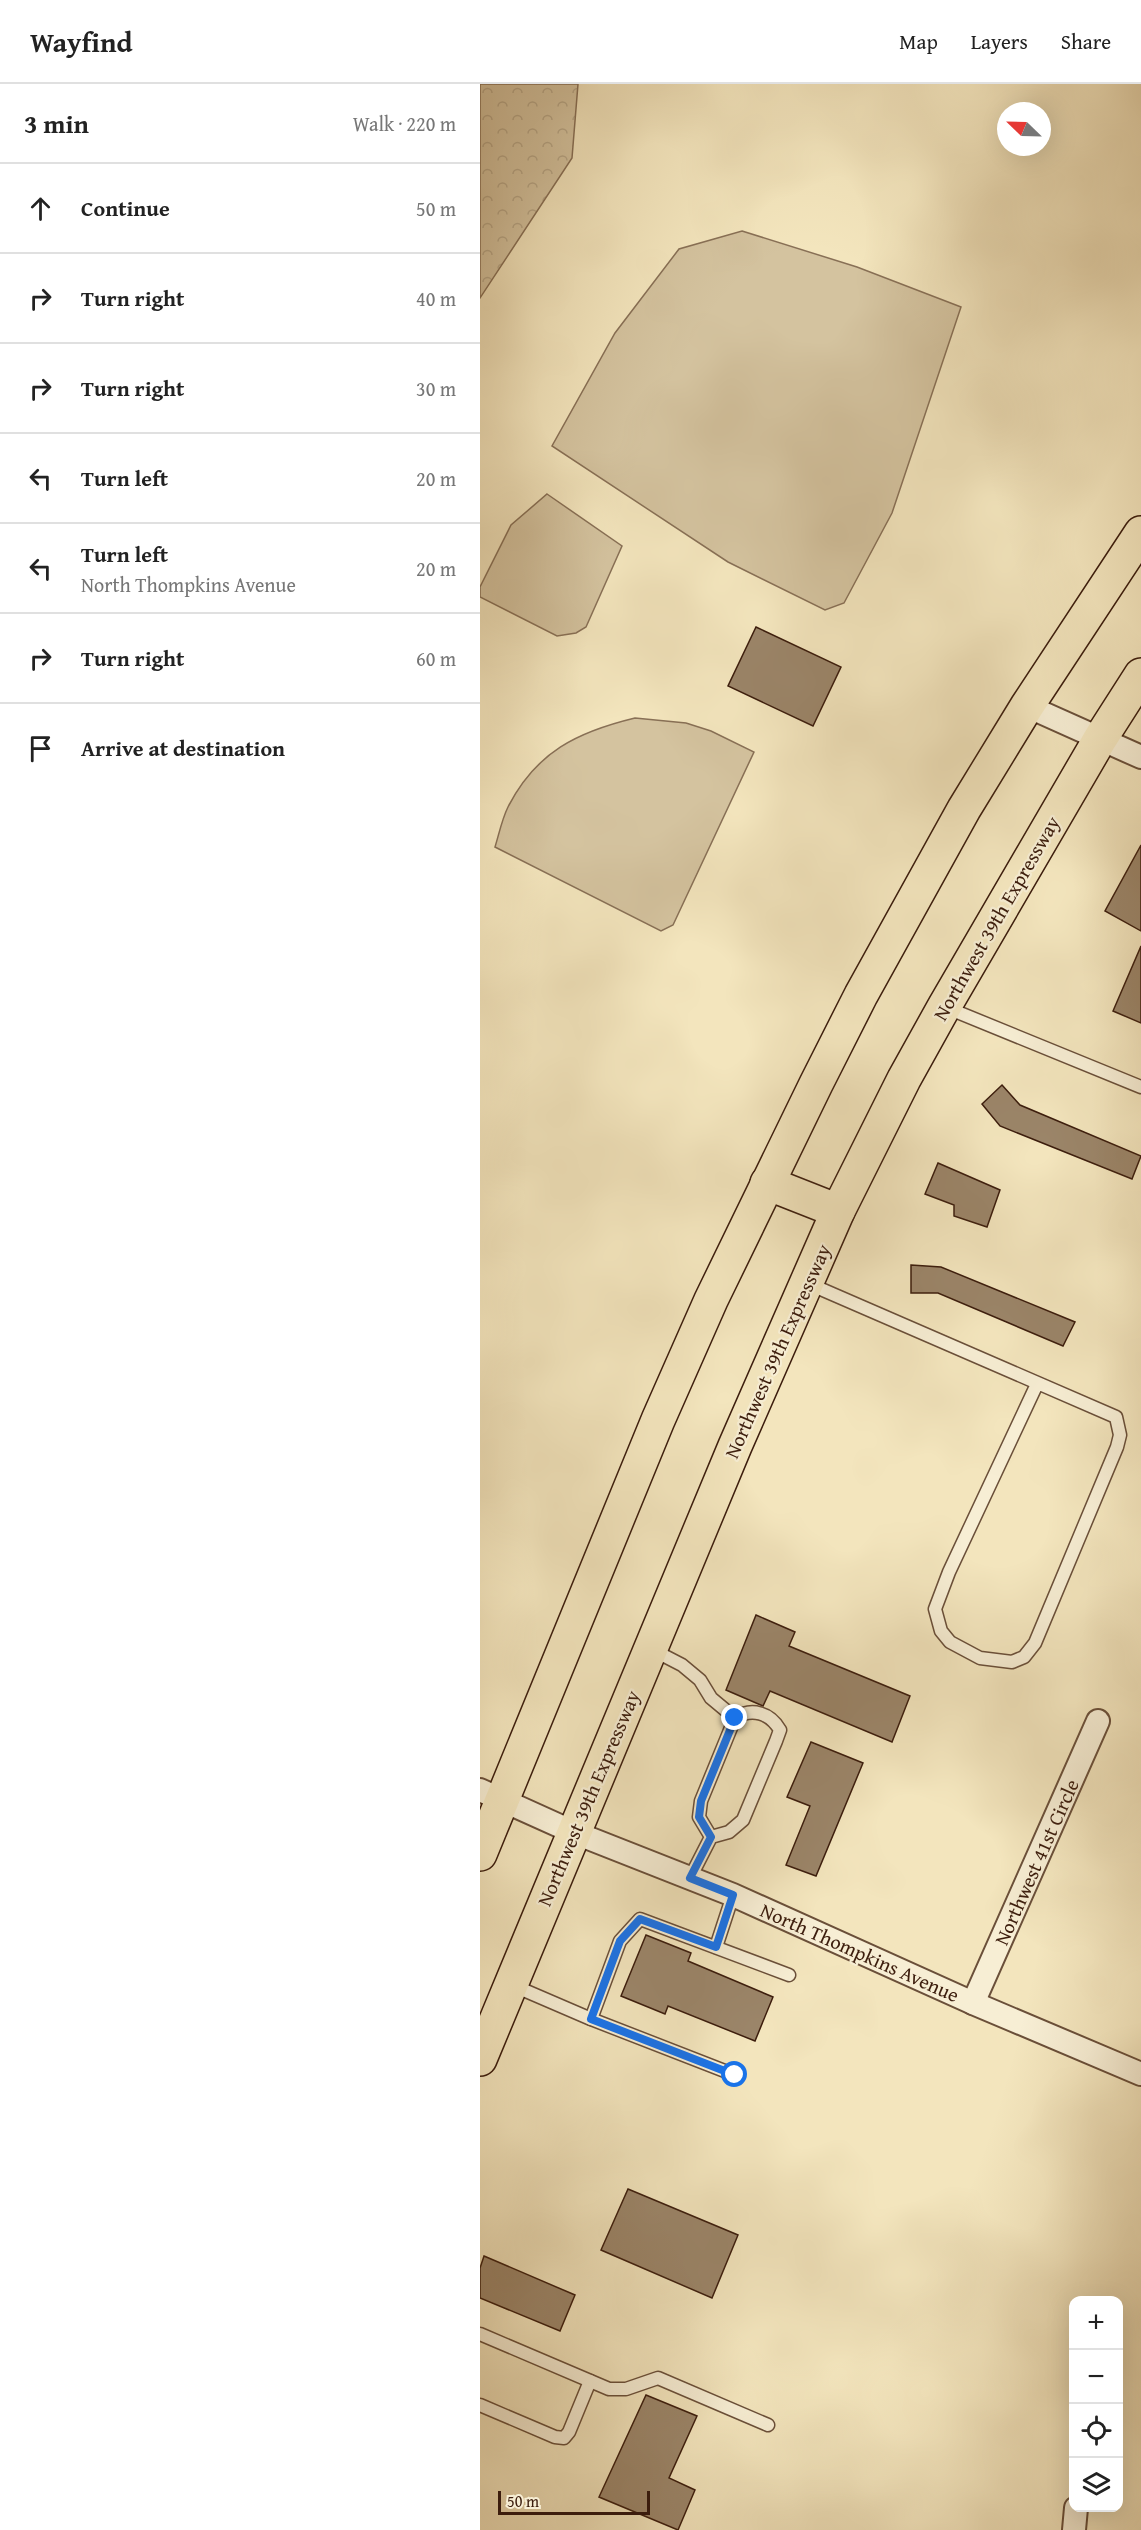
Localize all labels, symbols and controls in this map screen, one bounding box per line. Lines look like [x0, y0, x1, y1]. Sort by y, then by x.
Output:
text: Wayfind [30, 21, 132, 62]
text: Map [899, 26, 938, 57]
text: Layers [971, 26, 1028, 57]
text: Share [1061, 26, 1111, 57]
north arrow [997, 102, 1051, 156]
text: 3 min [24, 104, 89, 143]
text: Walk · 220 m [353, 109, 456, 138]
icon: ahead [24, 192, 57, 225]
text: Continue [81, 192, 170, 224]
text: 50 m [416, 194, 456, 223]
icon: right [24, 282, 57, 315]
text: Turn right [81, 282, 184, 314]
text: 40 m [416, 284, 456, 313]
icon: right [24, 372, 57, 405]
text: Turn right [81, 372, 184, 404]
text: 30 m [416, 374, 456, 403]
icon: left [24, 462, 57, 495]
text: Turn left [81, 462, 168, 494]
text: 20 m [416, 464, 456, 493]
text: Turn left [81, 538, 168, 570]
icon: left [24, 552, 57, 585]
text: 20 m [416, 554, 456, 583]
text: North Thompkins Avenue [81, 570, 296, 599]
icon: right [24, 642, 57, 675]
text: Turn right [81, 642, 184, 674]
text: 60 m [416, 644, 456, 673]
icon: arrive [24, 732, 57, 765]
text: Arrive at destination [81, 732, 285, 764]
street label: Northwest 39th Expressway [925, 810, 1067, 1026]
street label: Northwest 39th Expressway [717, 1239, 837, 1463]
street label: Northwest 39th Expressway [529, 1686, 647, 1910]
route end [721, 1704, 747, 1730]
street label: Northwest 41st Circle [986, 1774, 1086, 1950]
street label: North Thompkins Avenue [756, 1895, 964, 2009]
route start [721, 2061, 747, 2087]
map controls [1069, 2296, 1123, 2512]
button: + [1069, 2296, 1123, 2350]
button: − [1069, 2350, 1123, 2404]
button: locate [1069, 2404, 1123, 2458]
button: layers [1069, 2458, 1123, 2512]
scale bar [498, 2488, 650, 2516]
text: 50 m [507, 2489, 539, 2513]

